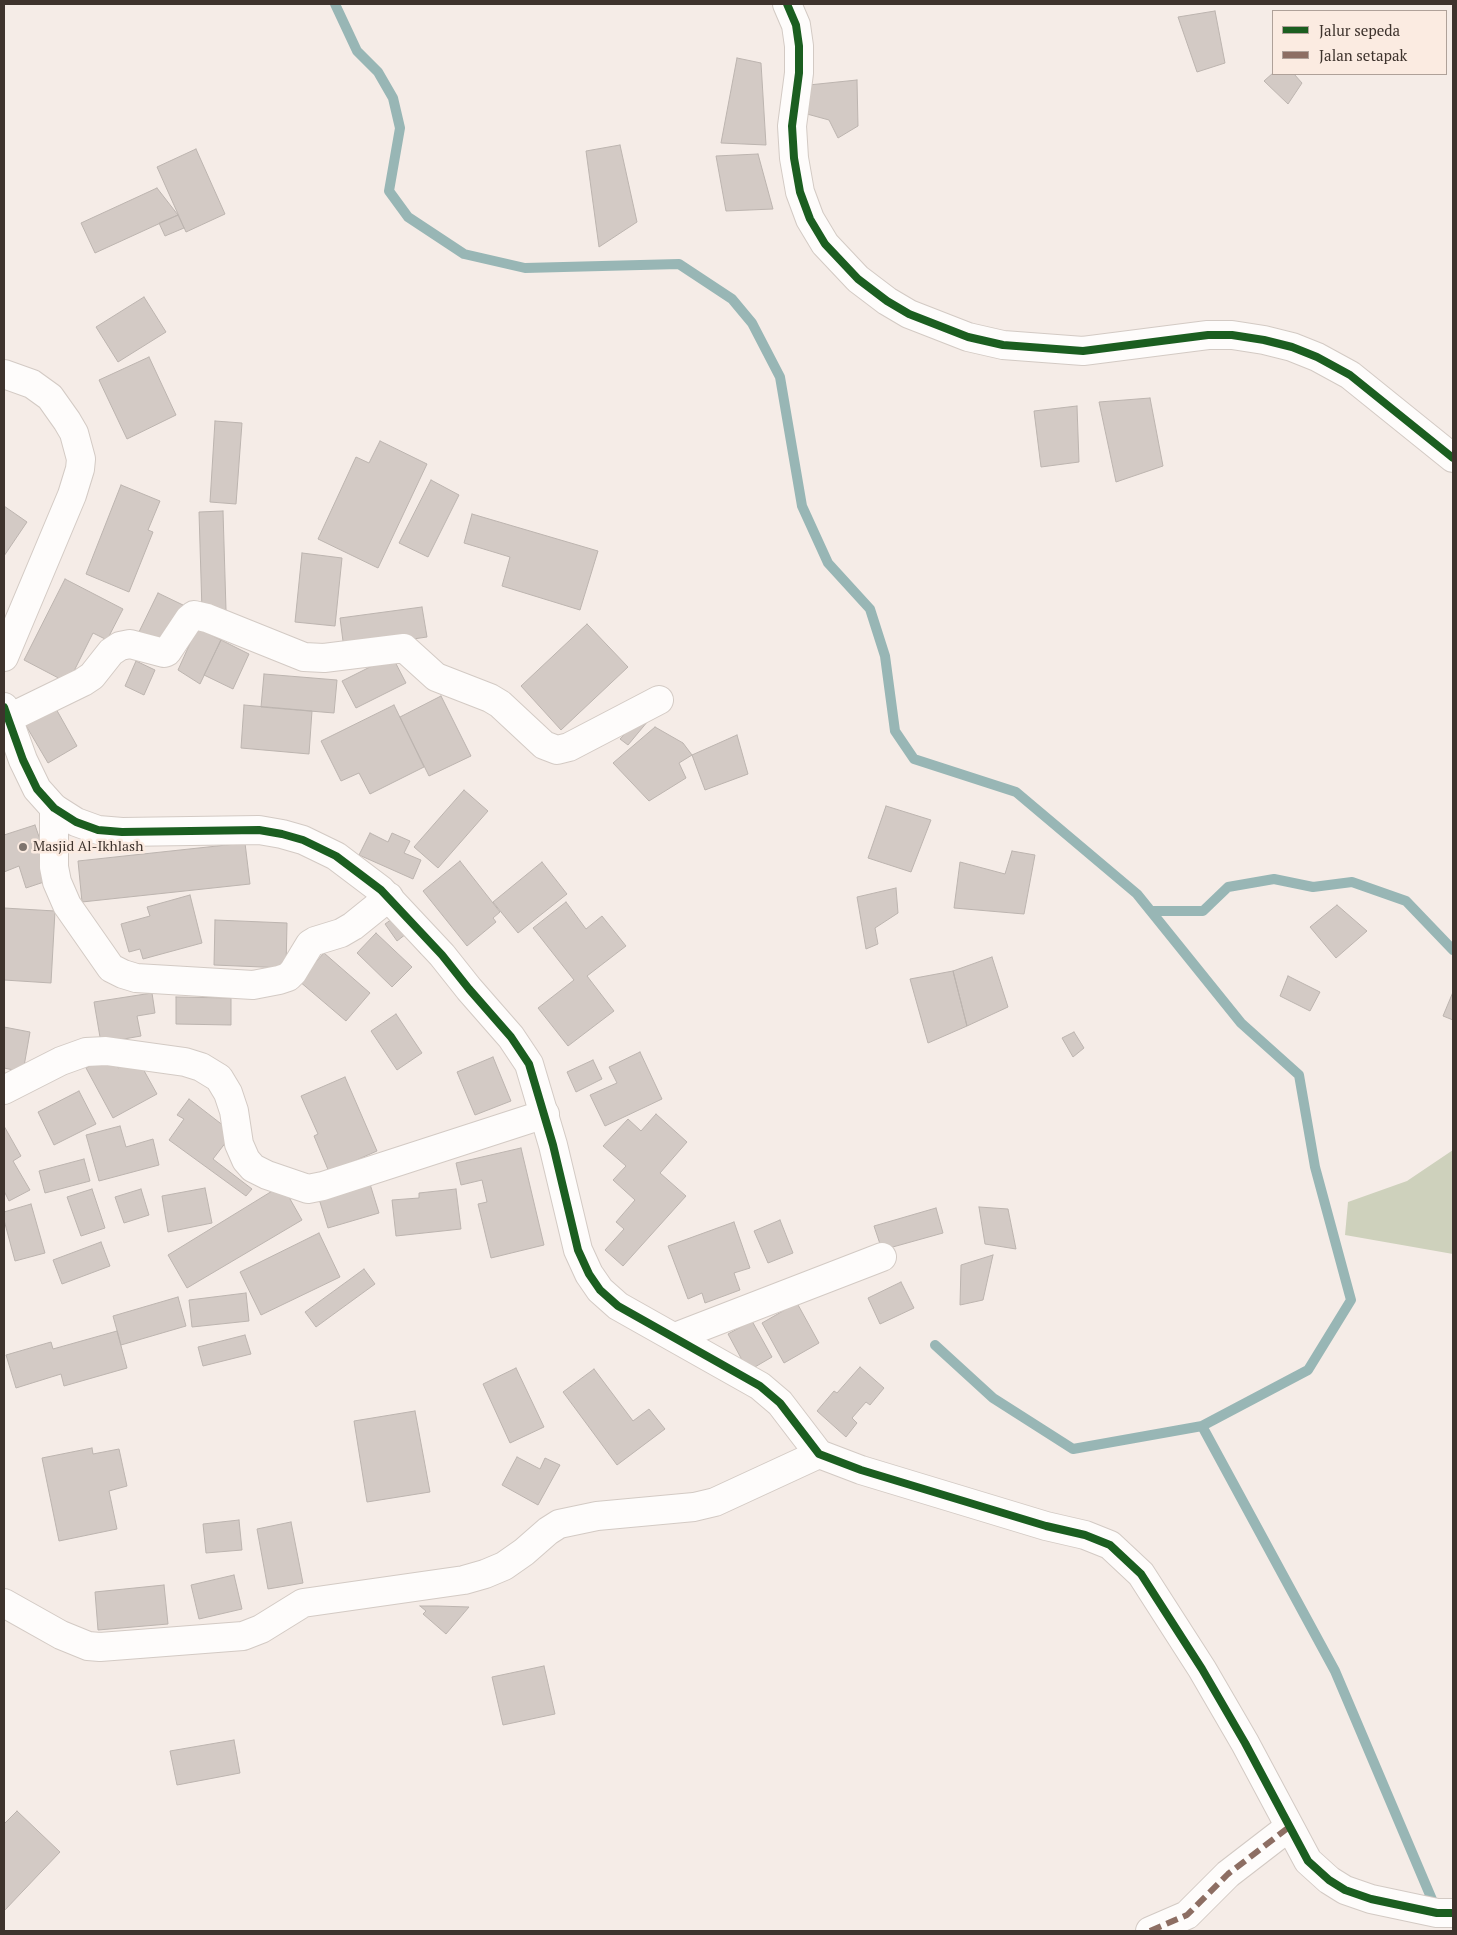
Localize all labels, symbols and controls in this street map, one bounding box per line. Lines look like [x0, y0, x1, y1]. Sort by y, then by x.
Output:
legend [1272, 10, 1447, 75]
text: Jalur sepeda [1319, 20, 1400, 40]
text: Jalan setapak [1319, 45, 1407, 65]
place label: Masjid Al-Ikhlash [33, 839, 143, 855]
marker: Masjid Al-Ikhlash [17, 841, 29, 853]

